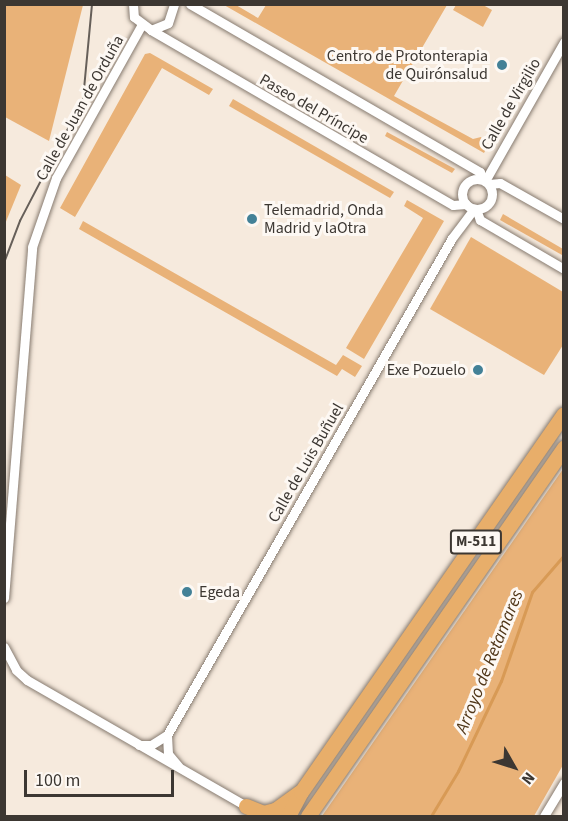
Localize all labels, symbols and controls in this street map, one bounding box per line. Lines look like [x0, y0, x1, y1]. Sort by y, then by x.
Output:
street label: Calle de Juan de Orduña [32, 32, 128, 184]
place label: Centro de Protonterapia de Quirónsalud [327, 46, 488, 84]
street label: Calle de Virgilio [477, 55, 545, 153]
marker: Centro de Protonterapia de Quirónsalud [493, 56, 511, 74]
street label: Paseo del Príncipe [256, 70, 372, 148]
place label: Telemadrid, Onda Madrid y laOtra [264, 200, 384, 238]
marker: Telemadrid, Onda Madrid y laOtra [245, 212, 259, 226]
place label: Exe Pozuelo [387, 360, 466, 380]
marker: Exe Pozuelo [471, 363, 485, 377]
street label: Calle de Luis Buñuel [264, 400, 348, 526]
road number: M-511 [449, 530, 503, 554]
place label: Egeda [199, 582, 240, 602]
marker: Egeda [180, 585, 194, 599]
water label: Arroyo de Retamares [451, 587, 529, 737]
north arrow [484, 737, 544, 797]
scale bar [27, 758, 177, 796]
text: N [516, 767, 540, 789]
text: 100 m [35, 768, 80, 793]

